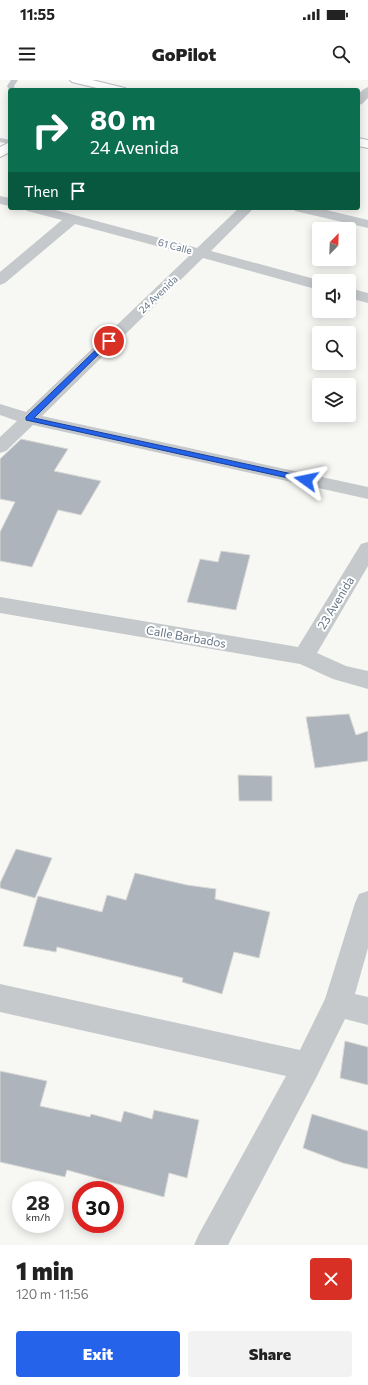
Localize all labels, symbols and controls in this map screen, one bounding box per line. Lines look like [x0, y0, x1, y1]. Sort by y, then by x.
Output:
text: 11:55 [20, 5, 55, 23]
icon: menu [16, 43, 38, 65]
text: GoPilot [152, 43, 216, 65]
icon: search [330, 43, 352, 65]
text: 80 m [90, 102, 156, 136]
icon: right [24, 104, 76, 156]
text: 24 Avenida [90, 136, 179, 158]
icon: arrive [67, 180, 89, 202]
text: Then [24, 182, 59, 200]
north arrow [312, 222, 356, 266]
map controls [312, 222, 356, 422]
street label: 61 Calle [157, 236, 193, 256]
street label: 24 Avenida [136, 273, 180, 315]
button: sound [312, 274, 356, 318]
pin [92, 324, 126, 358]
button: search [312, 326, 356, 370]
icon: arrive [98, 330, 120, 352]
button: layers [312, 378, 356, 422]
position arrow [285, 459, 327, 501]
street label: 23 Avenida [314, 574, 356, 631]
street label: Calle Barbados [145, 622, 227, 650]
speed limit sign: 30 [72, 1181, 124, 1233]
text: 28 [26, 1190, 50, 1214]
text: km/h [26, 1211, 50, 1223]
text: 1 min [16, 1256, 74, 1285]
button: close [310, 1258, 352, 1300]
text: 120 m · 11:56 [16, 1286, 89, 1302]
button: Exit [16, 1331, 180, 1377]
button: Share [188, 1331, 352, 1377]

